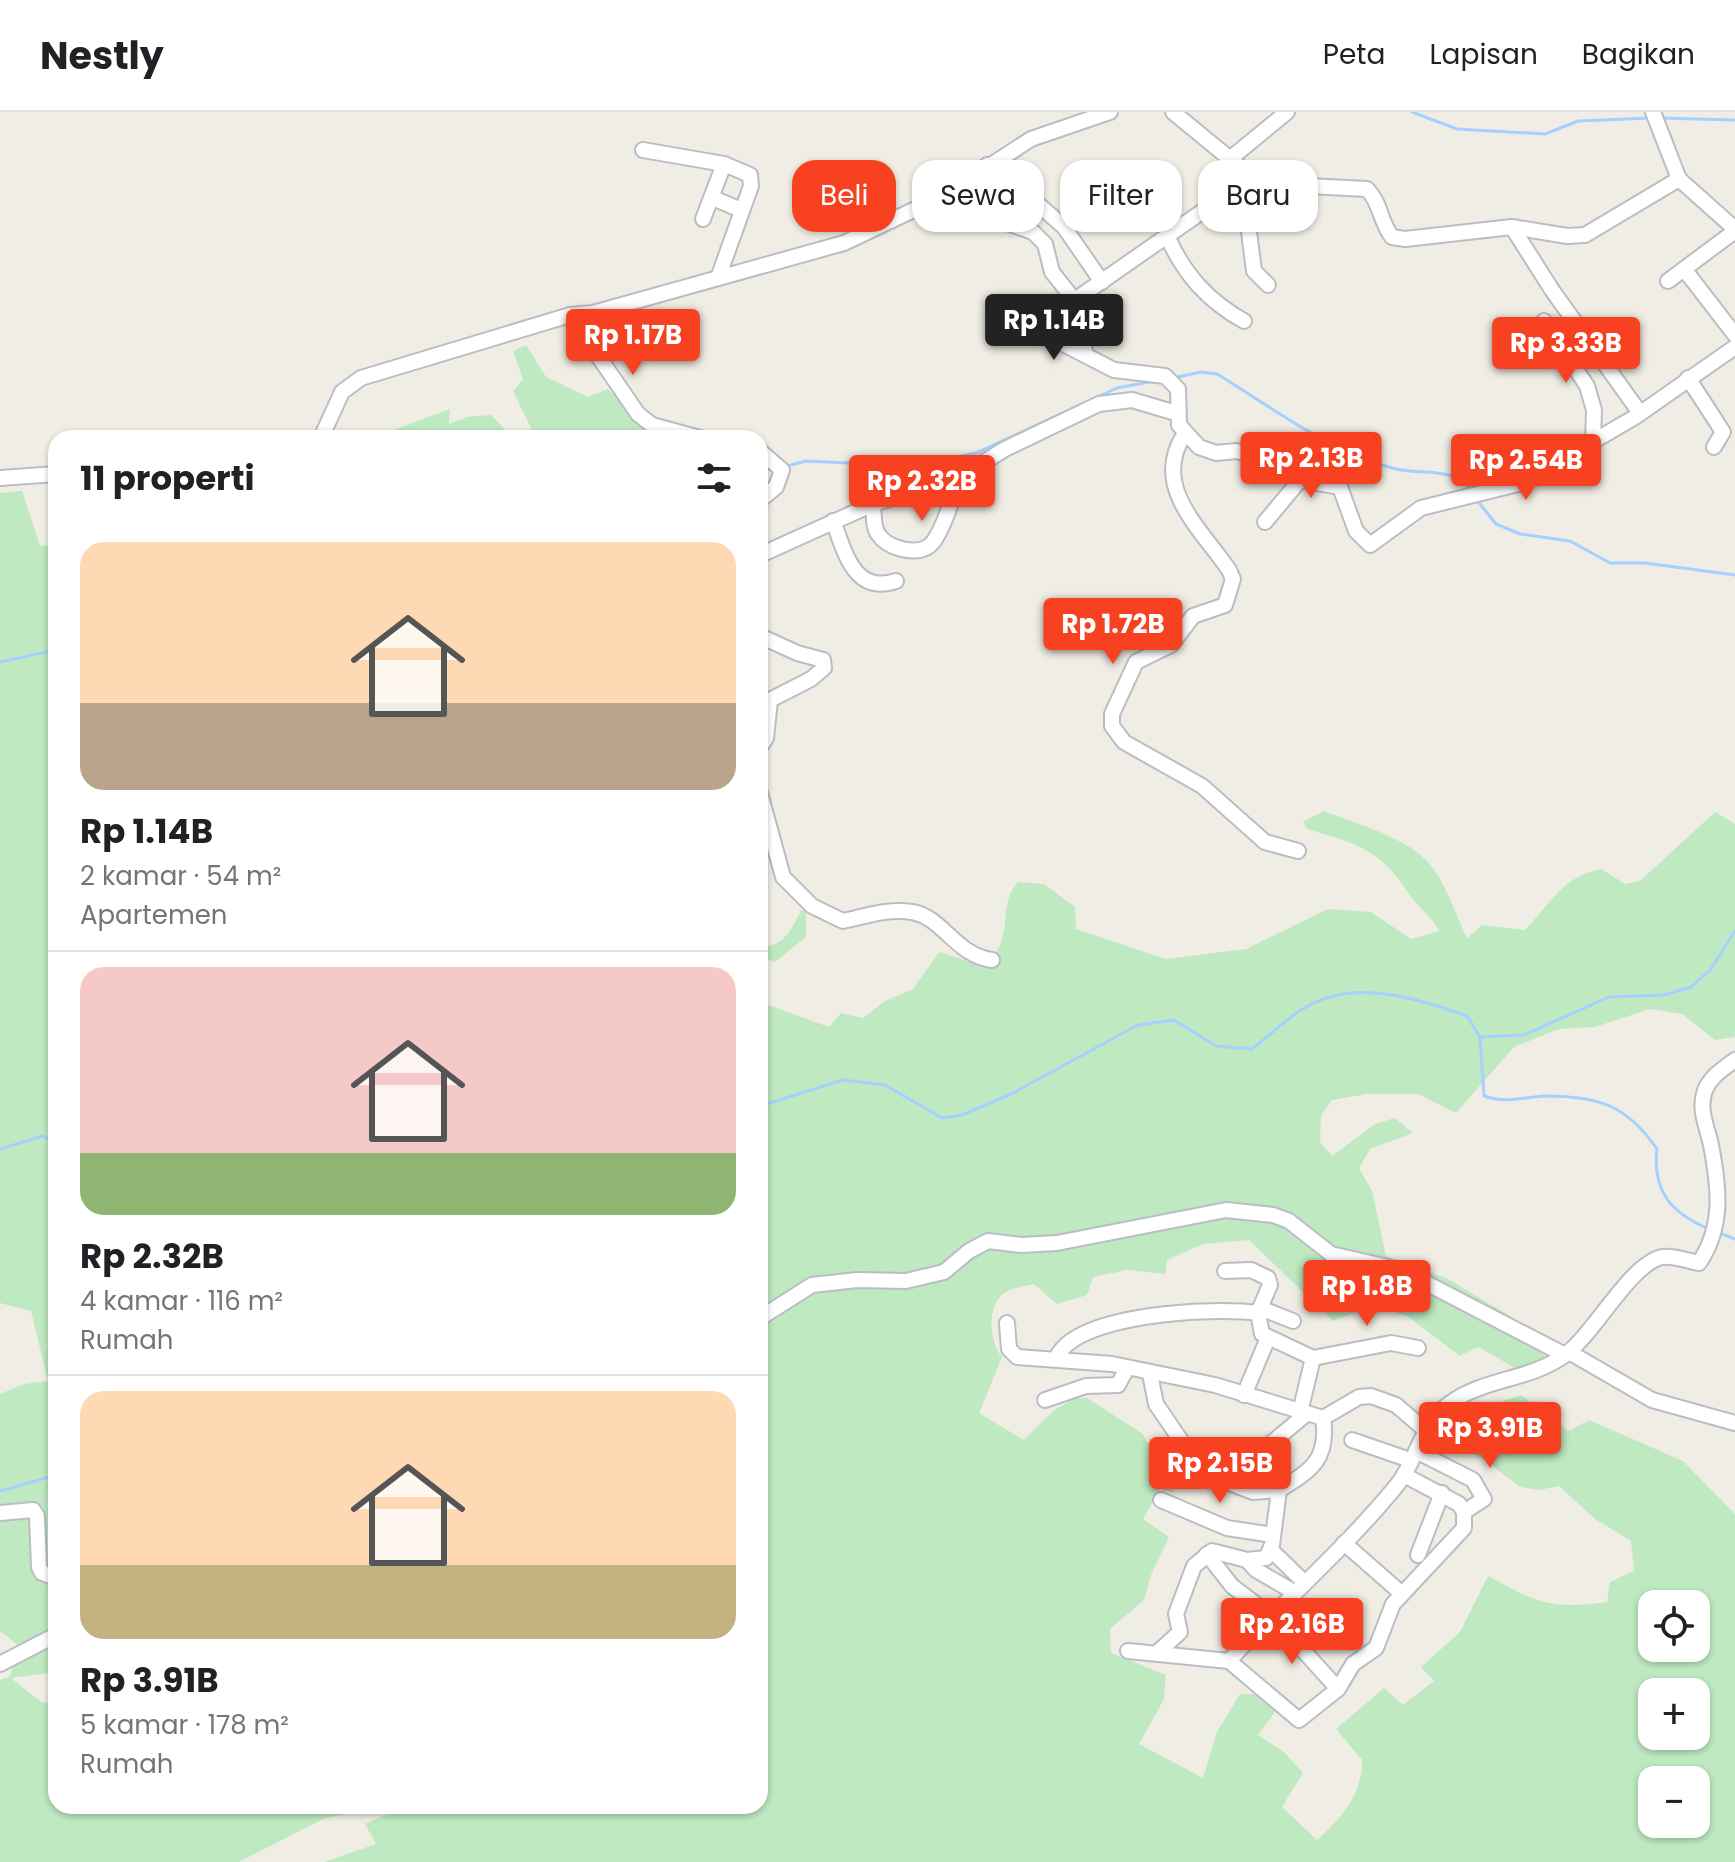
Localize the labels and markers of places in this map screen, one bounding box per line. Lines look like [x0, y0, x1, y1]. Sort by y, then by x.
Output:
pin: Rp 1.14B [971, 294, 1137, 362]
pin: Rp 1.17B [550, 309, 716, 377]
pin: Rp 3.33B [1483, 317, 1649, 385]
pin: Rp 2.13B [1228, 432, 1394, 500]
pin: Rp 2.54B [1443, 434, 1609, 502]
pin: Rp 2.32B [839, 455, 1005, 523]
pin: Rp 1.72B [1030, 598, 1196, 666]
pin: Rp 1.8B [1293, 1260, 1441, 1328]
pin: Rp 3.91B [1407, 1402, 1573, 1470]
pin: Rp 2.15B [1137, 1437, 1303, 1505]
pin: Rp 2.16B [1209, 1598, 1375, 1666]

